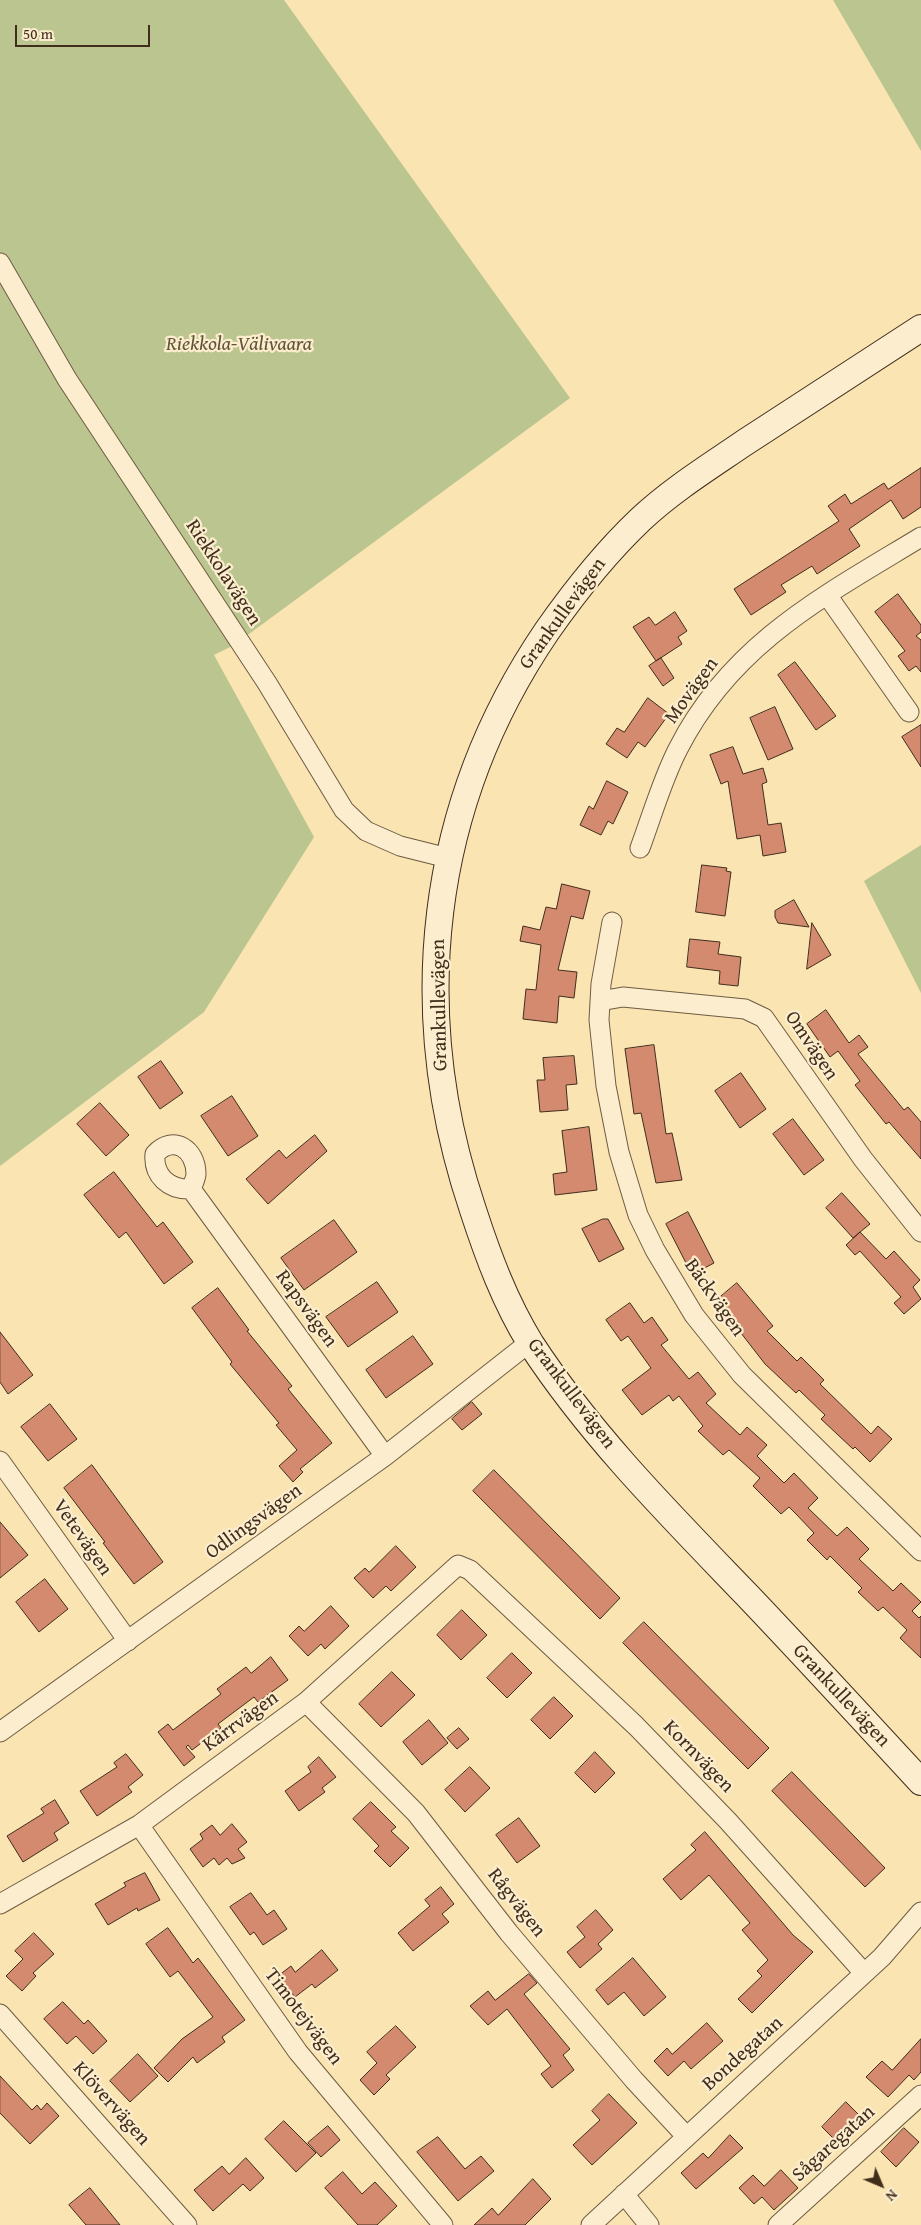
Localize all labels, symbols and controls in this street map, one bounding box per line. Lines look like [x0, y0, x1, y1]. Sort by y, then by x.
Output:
scale bar [18, 15, 152, 47]
text: 50 m [23, 23, 53, 44]
park label: Riekkola-Välivaara [166, 333, 312, 357]
street label: Riekkolavägen [180, 516, 266, 630]
street label: Grankullevägen [514, 554, 612, 674]
street label: Movägen [660, 653, 724, 729]
street label: Grankullevägen [427, 939, 453, 1071]
street label: Omvägen [779, 1007, 843, 1085]
street label: Bäckvägen [679, 1254, 749, 1342]
street label: Rapsvägen [270, 1266, 342, 1352]
street label: Grankullevägen [522, 1334, 620, 1454]
street label: Odlingsvägen [201, 1479, 307, 1565]
street label: Vetevägen [47, 1495, 117, 1581]
street label: Grankullevägen [787, 1640, 895, 1752]
street label: Kärrvägen [198, 1687, 284, 1757]
street label: Kornvägen [658, 1716, 738, 1798]
street label: Rågvägen [482, 1864, 550, 1942]
street label: Timotejvägen [259, 1964, 347, 2070]
street label: Bondegatan [698, 2012, 788, 2096]
street label: Klövervägen [67, 2057, 155, 2151]
street label: Sågaregatan [788, 2101, 880, 2187]
north arrow [856, 2160, 906, 2210]
text: N [881, 2185, 902, 2206]

